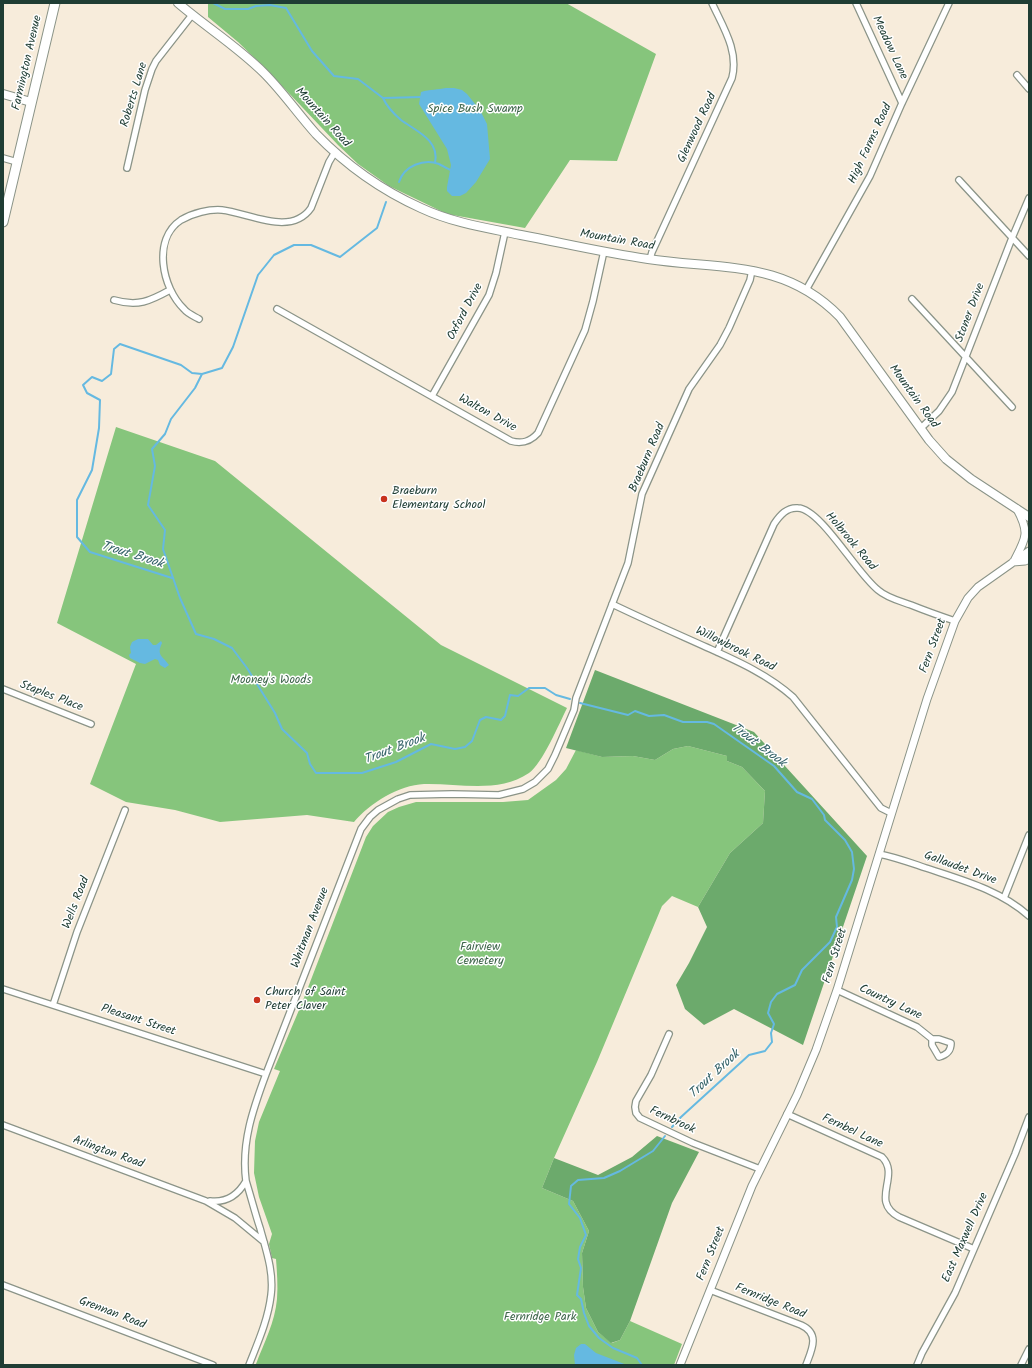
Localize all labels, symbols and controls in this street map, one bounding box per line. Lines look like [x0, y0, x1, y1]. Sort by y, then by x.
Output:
street label: Farmington Avenue [10, 14, 46, 112]
street label: Meadow Lane [868, 14, 910, 82]
street label: Roberts Lane [118, 61, 152, 129]
street label: Mountain Road [291, 85, 353, 151]
street label: Glenwood Road [675, 91, 721, 165]
street label: High Farms Road [846, 101, 896, 187]
park label: Spice Bush Swamp [427, 103, 523, 117]
street label: Mountain Road [579, 227, 655, 255]
street label: Oxford Drive [445, 281, 487, 343]
street label: Stoner Drive [953, 281, 989, 345]
street label: Mountain Road [885, 362, 941, 432]
street label: Walton Drive [455, 392, 519, 436]
street label: Braeburn Road [627, 421, 669, 495]
place label: Braeburn Elementary School [392, 485, 485, 513]
marker: Braeburn Elementary School [379, 494, 389, 504]
street label: Holbrook Road [821, 510, 879, 574]
water label: Trout Brook [99, 539, 165, 573]
street label: Fern Street [917, 617, 951, 675]
street label: Willowbrook Road [693, 624, 777, 676]
park label: Mooney's Woods [231, 674, 311, 688]
street label: Staples Place [17, 678, 85, 716]
water label: Trout Brook [728, 720, 788, 772]
water label: Trout Brook [362, 731, 428, 769]
street label: Gallaudet Drive [922, 849, 998, 889]
street label: Wells Road [60, 875, 94, 931]
street label: Whitman Avenue [289, 886, 333, 970]
street label: Fern Street [821, 927, 851, 985]
park label: Fairview Cemetery [456, 941, 504, 969]
street label: Country Lane [856, 982, 924, 1024]
place label: Church of Saint Peter Claver [265, 986, 346, 1014]
marker: Church of Saint Peter Claver [252, 995, 262, 1005]
street label: Pleasant Street [99, 1002, 177, 1040]
water label: Trout Brook [686, 1047, 744, 1103]
street label: Fernbrook [647, 1104, 697, 1138]
street label: Fernbel Lane [819, 1112, 885, 1152]
street label: Arlington Road [71, 1133, 145, 1173]
street label: East Maxwell Drive [940, 1191, 992, 1285]
street label: Fern Street [695, 1225, 729, 1283]
street label: Fernridge Road [733, 1281, 807, 1323]
street label: Grennan Road [77, 1295, 147, 1333]
park label: Fernridge Park [504, 1311, 576, 1325]

